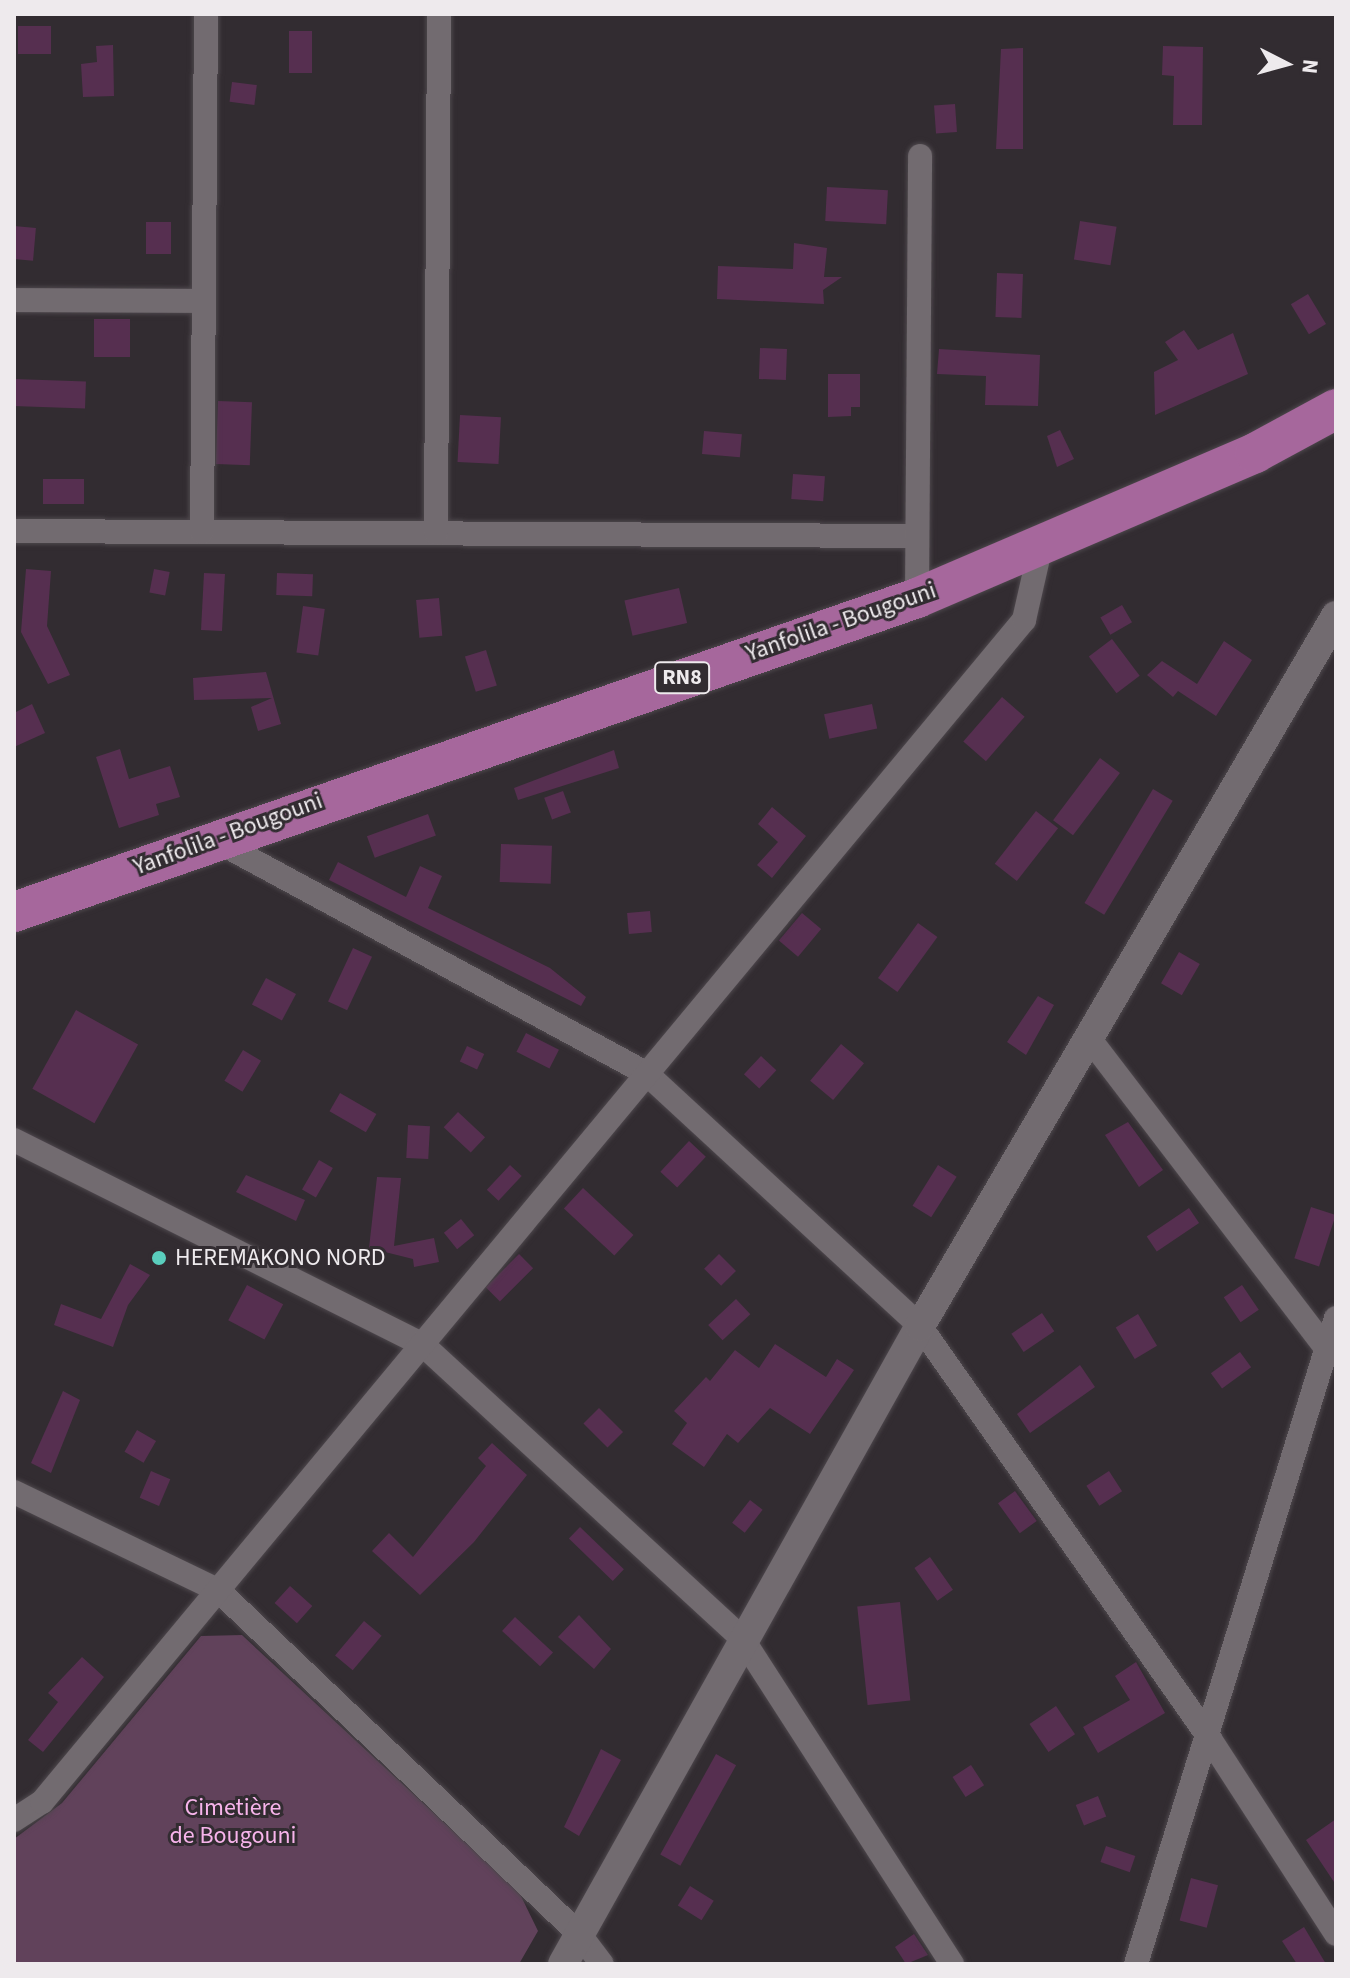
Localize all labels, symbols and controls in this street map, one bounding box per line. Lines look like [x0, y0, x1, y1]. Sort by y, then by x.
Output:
north arrow [1246, 24, 1326, 104]
text: N [1293, 58, 1327, 75]
street label: Yanfolila - Bougouni [742, 576, 940, 668]
road number: RN8 [654, 660, 710, 696]
street label: Yanfolila - Bougouni [130, 786, 326, 882]
place label: HEREMAKONO NORD [175, 1244, 386, 1272]
marker: HEREMAKONO NORD [150, 1249, 168, 1267]
park label: Cimetière de Bougouni [169, 1794, 297, 1850]

